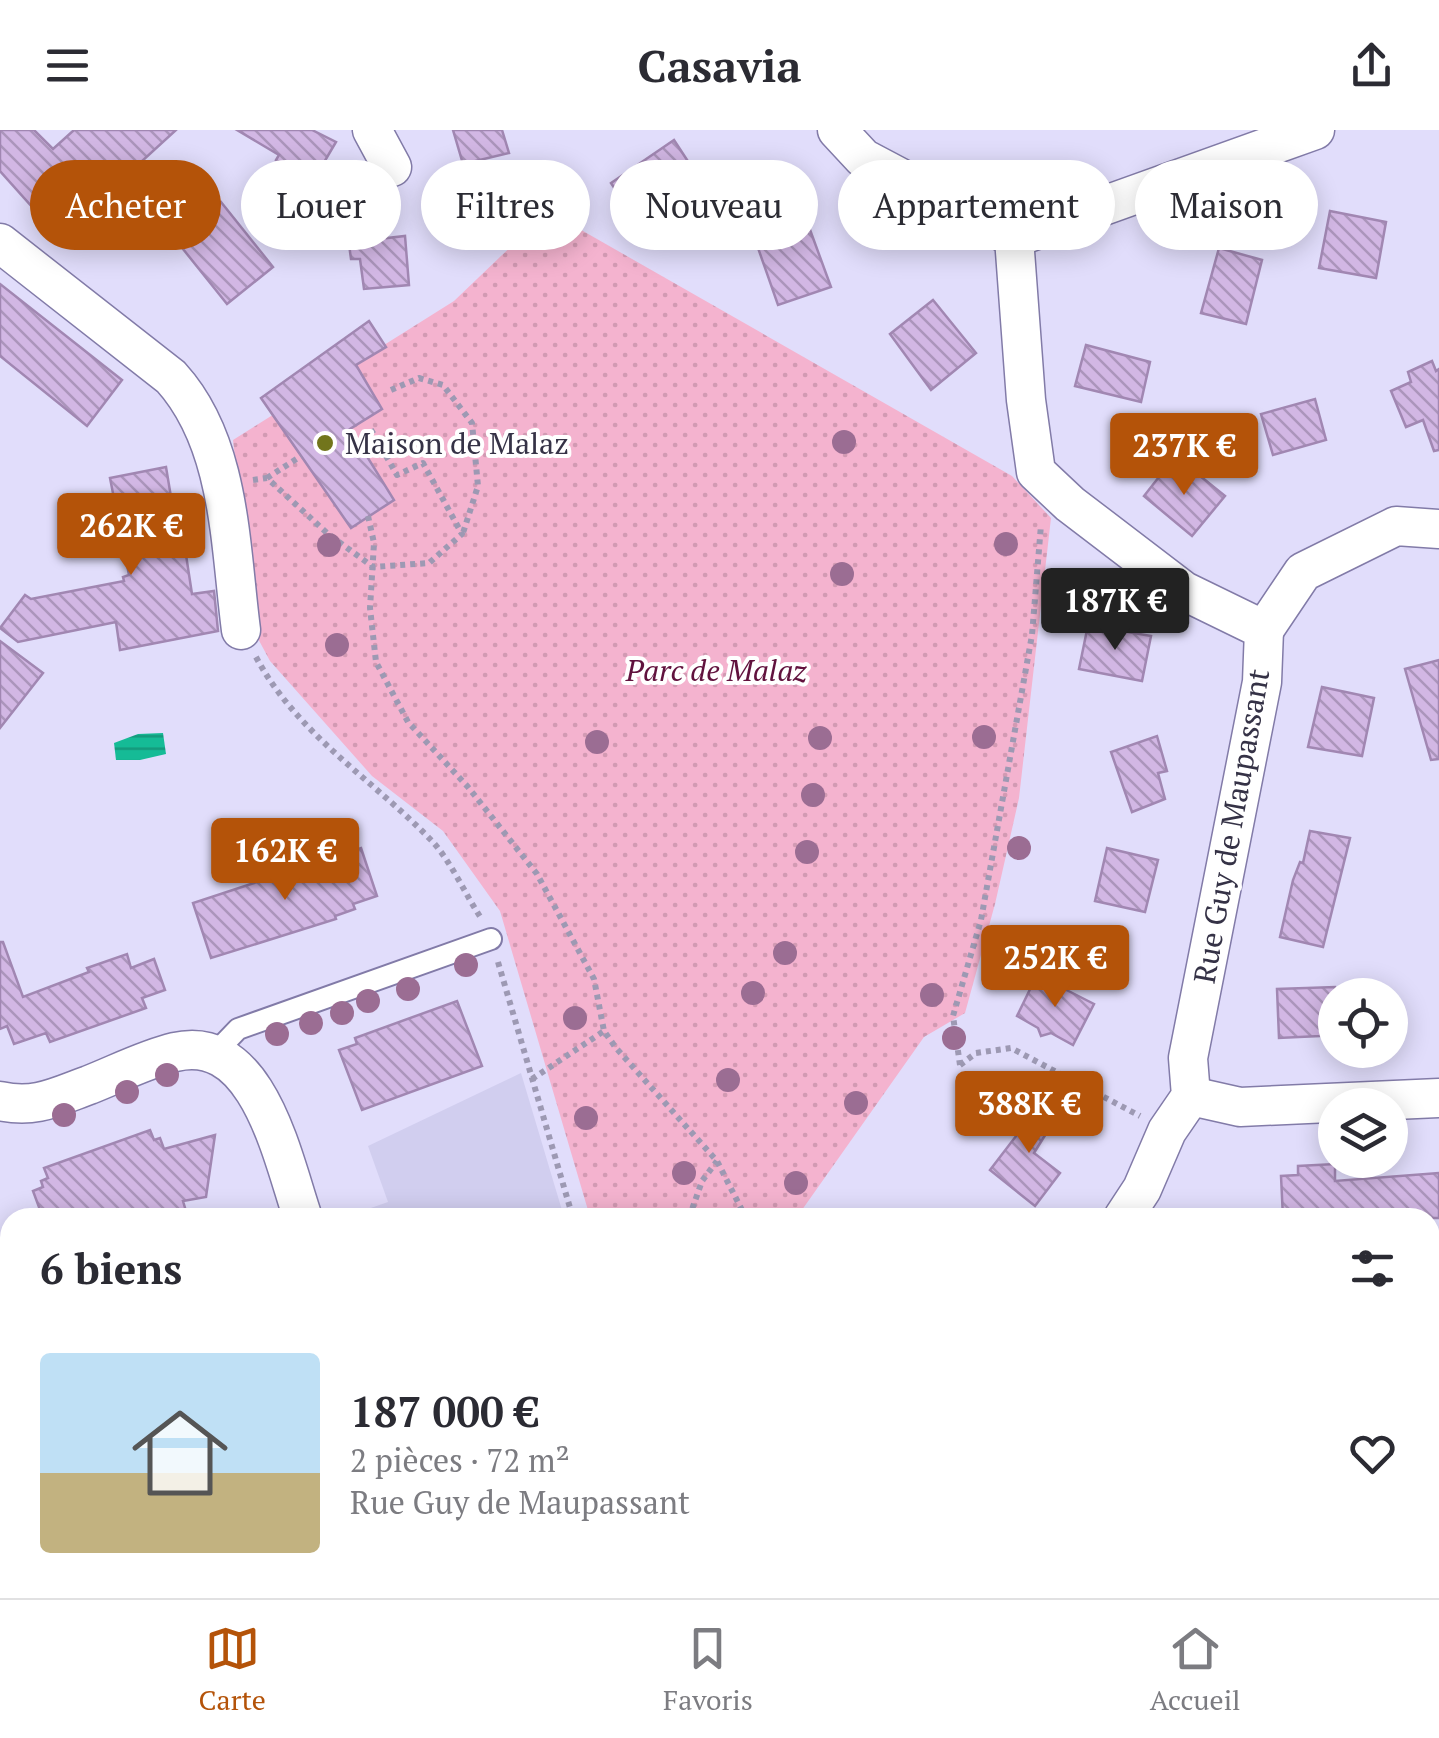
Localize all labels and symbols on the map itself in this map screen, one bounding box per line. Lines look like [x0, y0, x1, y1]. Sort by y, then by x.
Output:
pin: 237K € [1103, 413, 1265, 498]
place label: Maison de Malaz [345, 423, 569, 463]
marker: Maison de Malaz [314, 432, 336, 454]
pin: 262K € [50, 493, 212, 578]
pin: 187K € [1034, 568, 1196, 653]
park label: Parc de Malaz [625, 650, 807, 690]
street label: Rue Guy de Maupassant [1184, 666, 1278, 986]
pin: 162K € [204, 818, 366, 903]
pin: 252K € [974, 925, 1136, 1010]
pin: 388K € [948, 1071, 1110, 1156]

